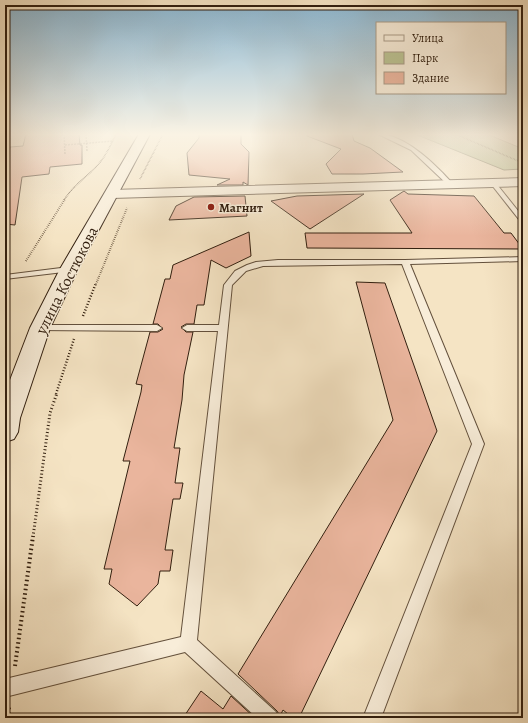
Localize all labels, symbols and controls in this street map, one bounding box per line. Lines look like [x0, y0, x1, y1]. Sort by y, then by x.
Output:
legend [376, 22, 506, 94]
text: Улица [412, 30, 444, 46]
text: Парк [412, 50, 438, 66]
text: Здание [412, 70, 449, 86]
place label: Магнит [219, 199, 263, 216]
marker: Магнит [206, 202, 216, 212]
street label: улица Костюкова [30, 222, 104, 339]

